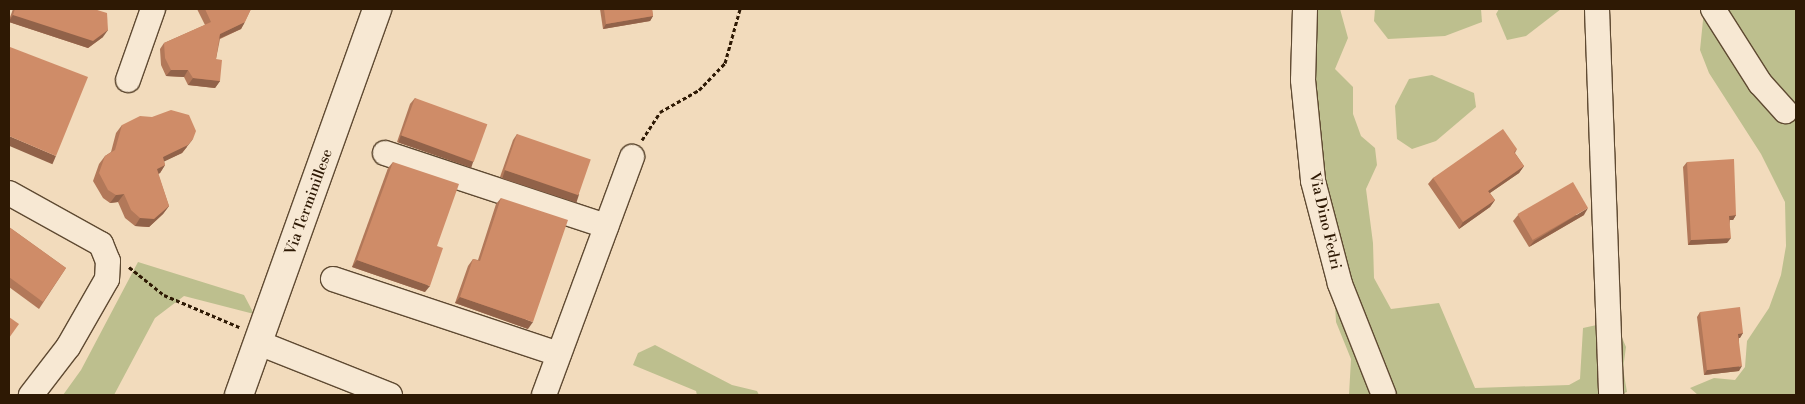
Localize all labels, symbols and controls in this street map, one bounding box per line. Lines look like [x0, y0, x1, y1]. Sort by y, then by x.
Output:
street label: Via Terminillese [281, 146, 337, 258]
street label: Via Dino Fedri [1305, 171, 1345, 271]

